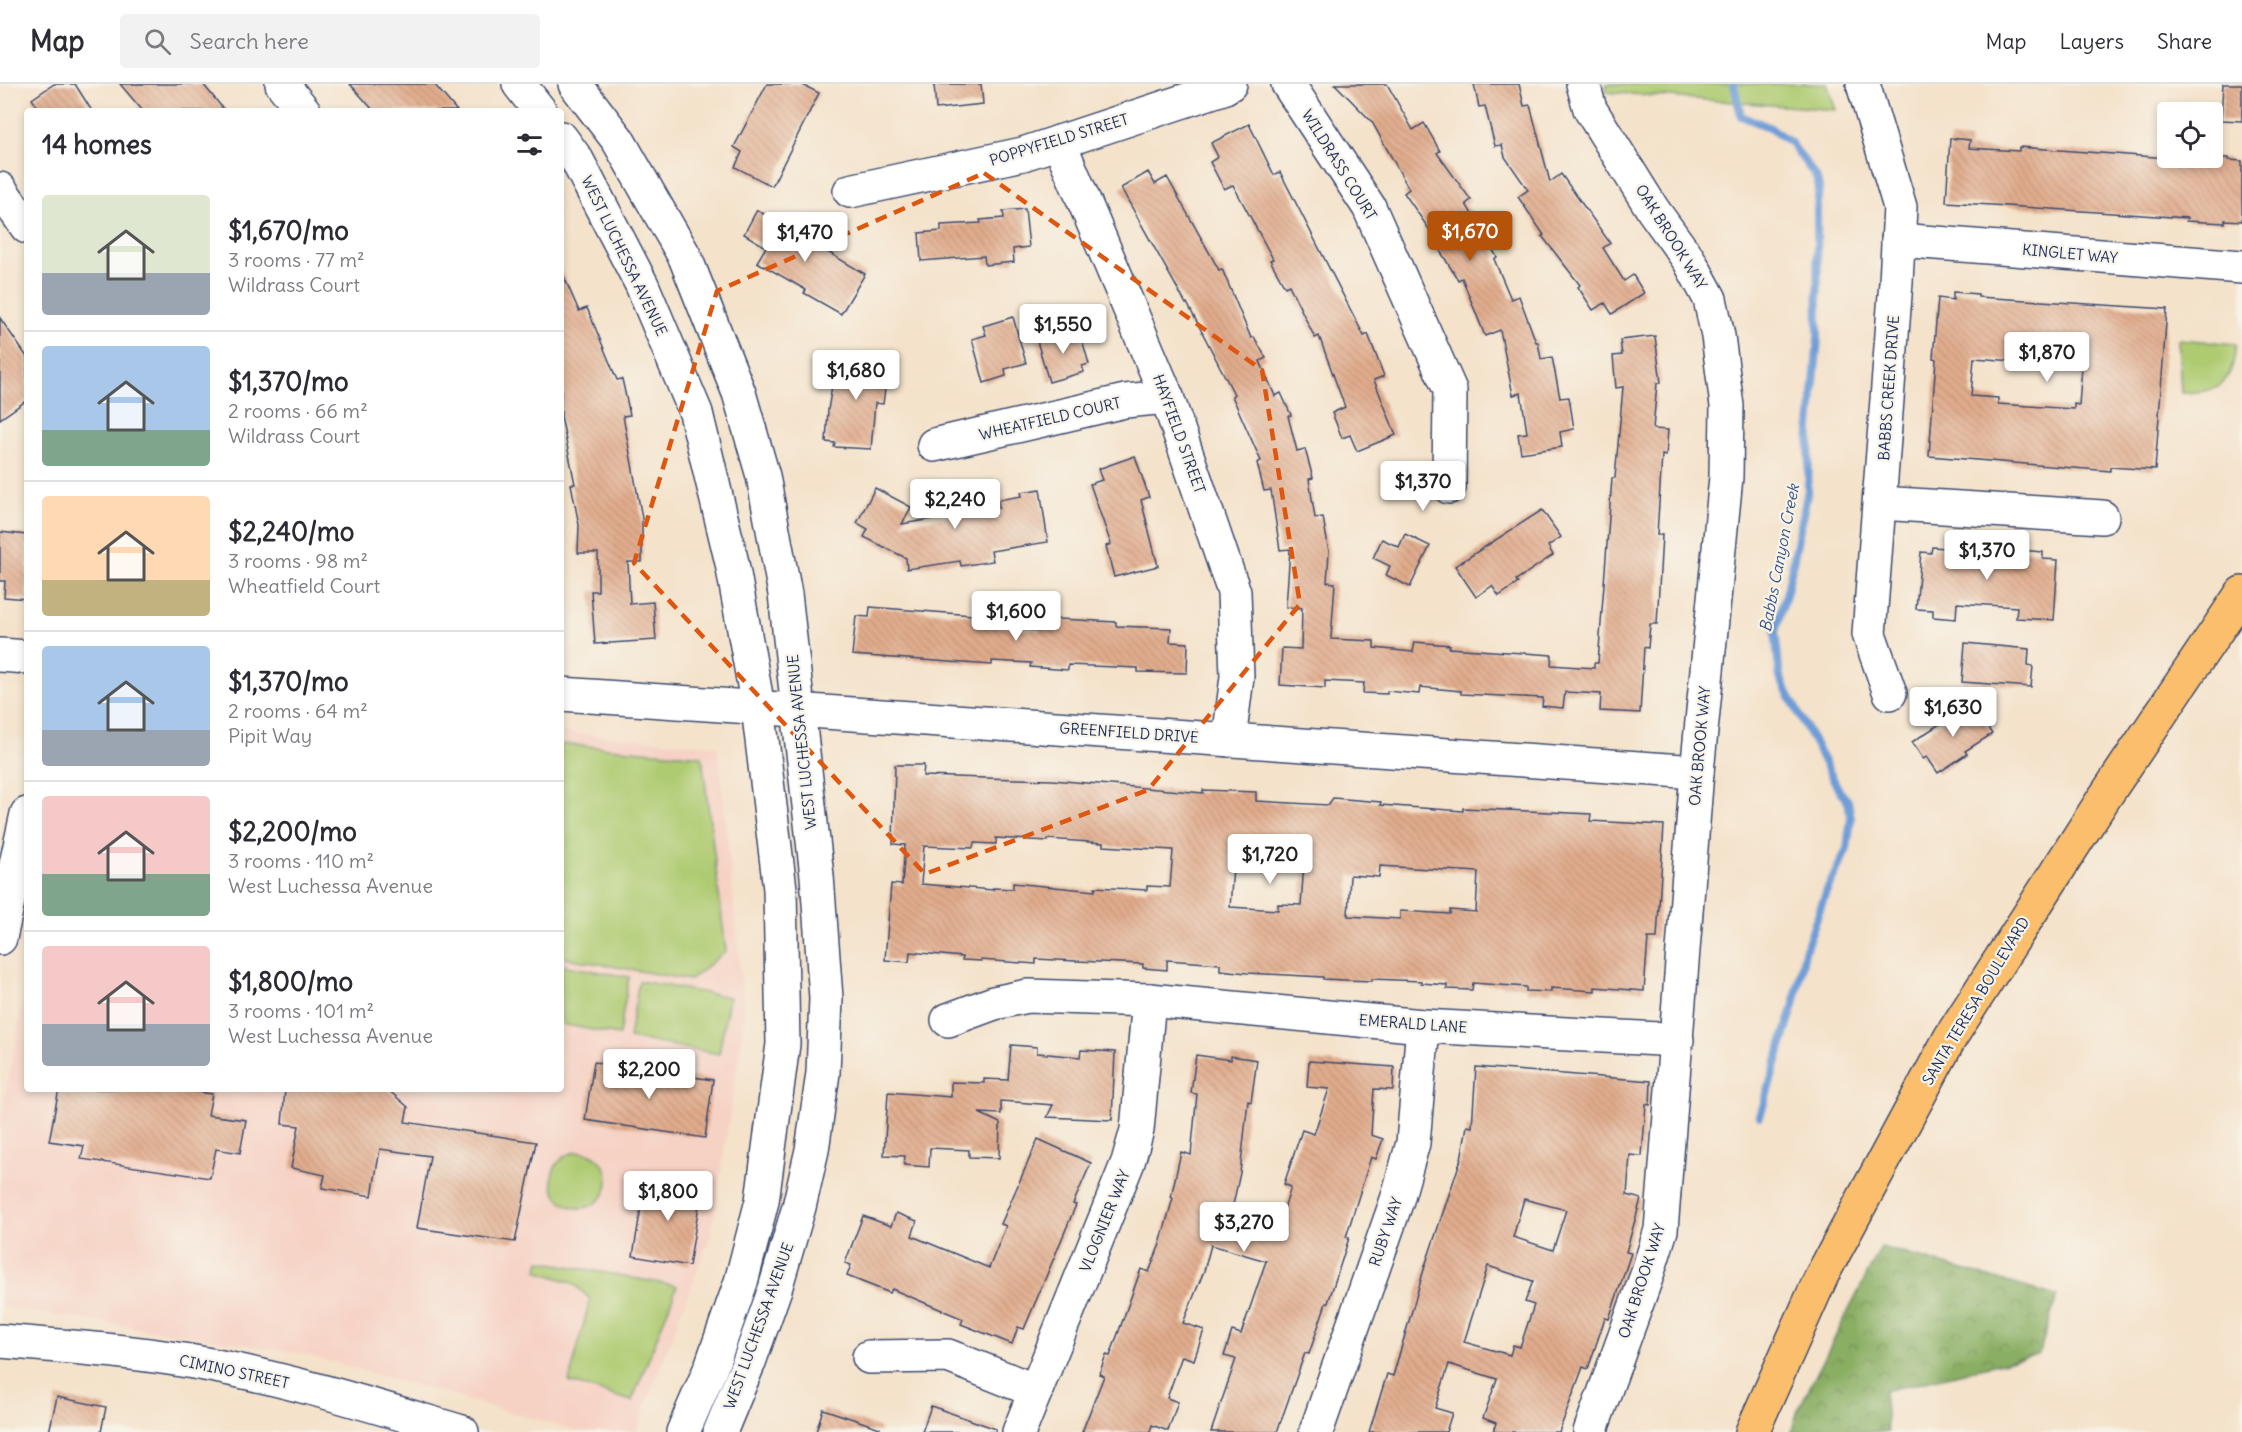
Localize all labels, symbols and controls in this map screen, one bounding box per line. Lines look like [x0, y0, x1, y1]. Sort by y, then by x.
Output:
search box [120, 14, 540, 68]
text: Map [30, 23, 84, 59]
icon: search [141, 25, 174, 58]
text: Search here [189, 27, 309, 55]
text: Map [1986, 28, 2026, 55]
text: Layers [2059, 28, 2124, 55]
text: Share [2157, 28, 2212, 55]
map controls [2157, 102, 2223, 168]
button: locate [2157, 102, 2223, 168]
street label: WILDRASS COURT [1298, 106, 1381, 224]
street label: POPPYFIELD STREET [987, 109, 1131, 170]
text: 14 homes [42, 128, 152, 161]
icon: filters [513, 128, 546, 161]
street label: WEST LUCHESSA AVENUE [577, 173, 672, 339]
street label: OAK BROOK WAY [1632, 181, 1712, 293]
pin: $1,670 [1421, 211, 1519, 262]
pin: $1,470 [756, 212, 854, 263]
text: $1,670/mo [228, 214, 349, 247]
text: $1,670 [1441, 218, 1499, 243]
icon: home [90, 219, 162, 291]
text: $1,470 [777, 219, 833, 244]
street label: KINGLET WAY [2021, 240, 2119, 267]
text: 3 rooms · 77 m² [228, 247, 365, 272]
text: Wildrass Court [228, 272, 360, 297]
pin: $1,550 [1014, 304, 1112, 355]
text: $1,550 [1033, 311, 1093, 336]
street label: BABBS CREEK DRIVE [1874, 314, 1903, 461]
pin: $1,870 [1998, 332, 2096, 383]
text: $1,870 [2018, 339, 2076, 364]
pin: $1,680 [807, 350, 905, 401]
text: $1,680 [826, 357, 886, 382]
text: $1,370/mo [228, 365, 349, 398]
icon: home [90, 370, 162, 442]
street label: HAYFIELD STREET [1149, 372, 1210, 496]
street label: WHEATFIELD COURT [977, 393, 1123, 444]
text: 2 rooms · 66 m² [228, 398, 368, 423]
text: Wildrass Court [228, 423, 360, 448]
pin: $1,370 [1374, 461, 1472, 512]
text: $1,370 [1394, 468, 1452, 493]
pin: $2,240 [906, 479, 1004, 530]
water label: Babbs Canyon Creek [1755, 481, 1803, 634]
text: $2,240 [924, 486, 986, 511]
text: $2,240/mo [228, 515, 354, 548]
icon: home [90, 520, 162, 592]
pin: $1,370 [1938, 530, 2036, 581]
text: $1,370 [1958, 537, 2016, 562]
text: 3 rooms · 98 m² [228, 548, 368, 573]
text: Wheatfield Court [228, 573, 380, 598]
pin: $1,600 [967, 591, 1065, 642]
text: $1,600 [986, 598, 1046, 623]
street label: WEST LUCHESSA AVENUE [783, 653, 820, 831]
text: $1,370/mo [228, 665, 349, 698]
icon: home [90, 670, 162, 742]
street label: OAK BROOK WAY [1685, 685, 1714, 807]
pin: $1,630 [1904, 687, 2002, 738]
text: $1,630 [1924, 694, 1982, 719]
text: 2 rooms · 64 m² [228, 698, 368, 723]
street label: GREENFIELD DRIVE [1059, 718, 1199, 747]
text: Pipit Way [228, 723, 312, 748]
text: $2,200/mo [228, 815, 357, 848]
icon: home [90, 820, 162, 892]
pin: $1,720 [1221, 834, 1319, 885]
text: $1,720 [1242, 841, 1298, 866]
text: 3 rooms · 110 m² [228, 848, 374, 873]
text: West Luchessa Avenue [228, 873, 433, 898]
street label: SANTA TERESA BOULEVARD [1918, 913, 2033, 1088]
text: $1,800/mo [228, 965, 353, 998]
icon: home [90, 970, 162, 1042]
text: 3 rooms · 101 m² [228, 998, 374, 1023]
street label: EMERALD LANE [1358, 1010, 1468, 1037]
text: West Luchessa Avenue [228, 1023, 433, 1048]
pin: $2,200 [600, 1049, 698, 1100]
text: $2,200 [617, 1056, 681, 1081]
street label: VLOGNIER WAY [1075, 1166, 1134, 1275]
pin: $1,800 [619, 1171, 717, 1222]
text: $1,800 [638, 1178, 698, 1203]
street label: RUBY WAY [1365, 1194, 1406, 1269]
pin: $3,270 [1195, 1202, 1293, 1253]
text: $3,270 [1214, 1209, 1274, 1234]
street label: OAK BROOK WAY [1614, 1220, 1669, 1341]
street label: WEST LUCHESSA AVENUE [720, 1240, 798, 1412]
street label: CIMINO STREET [177, 1351, 291, 1392]

